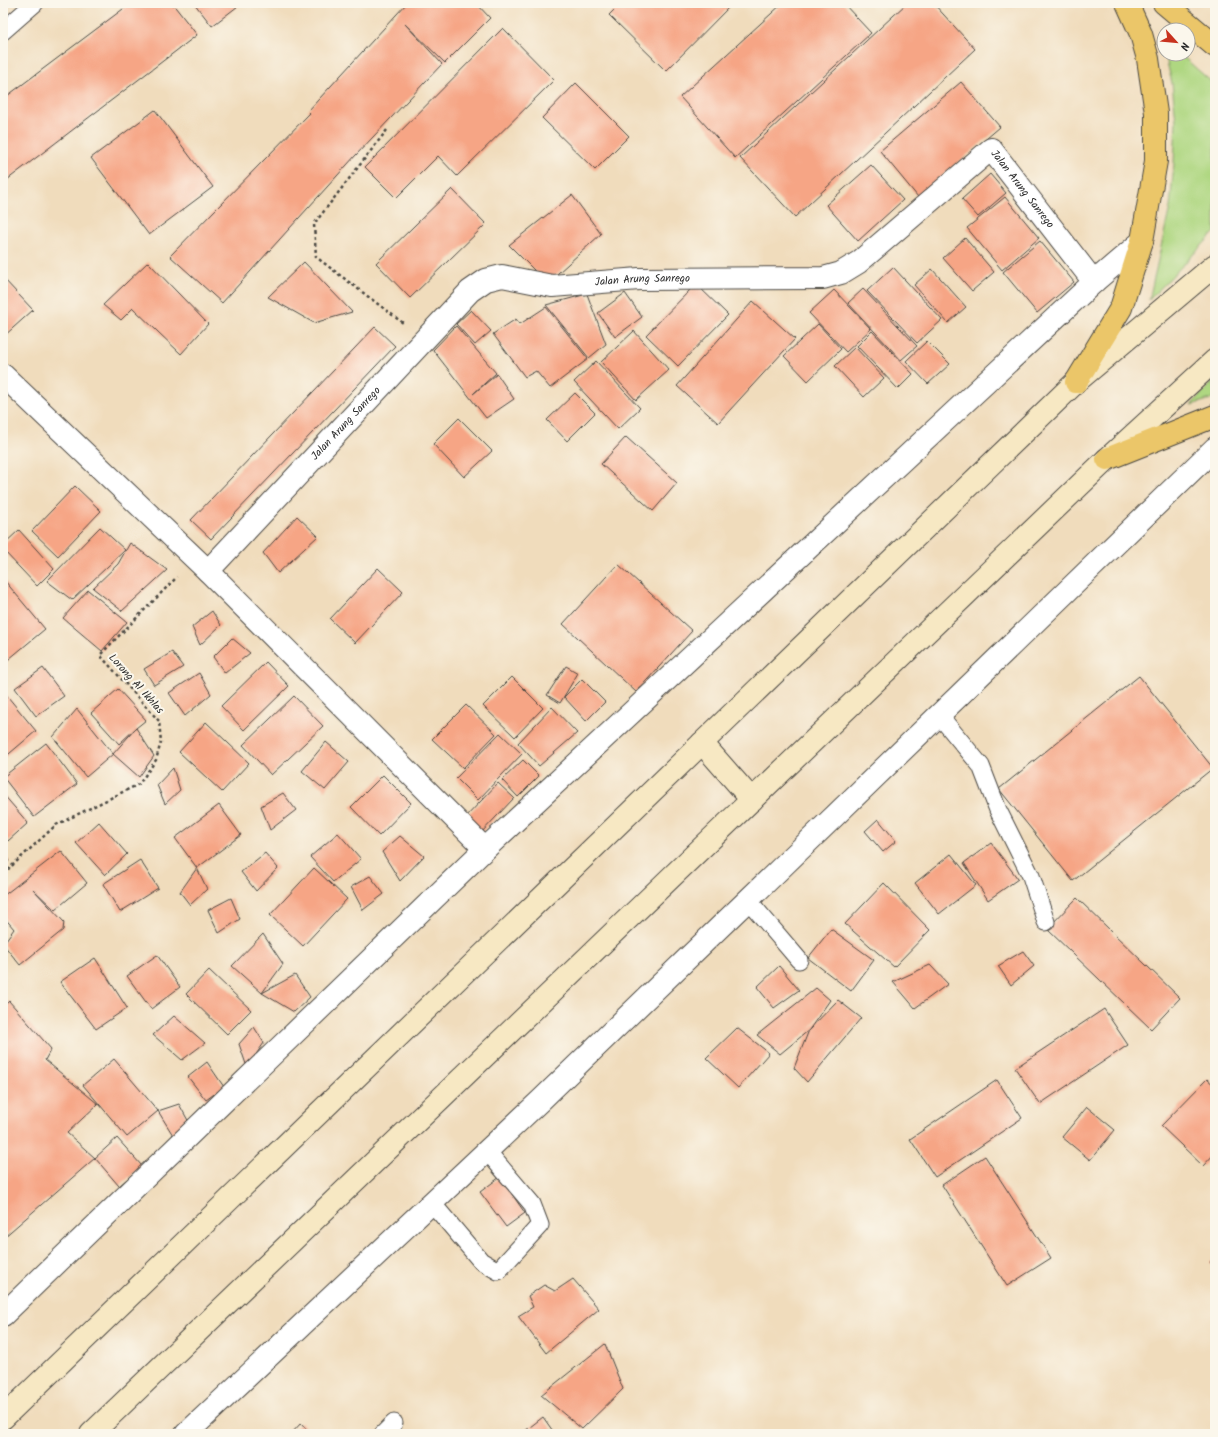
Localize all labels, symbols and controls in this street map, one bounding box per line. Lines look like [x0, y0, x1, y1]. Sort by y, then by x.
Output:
north arrow [1156, 22, 1196, 62]
text: N [1174, 39, 1194, 53]
street label: Jalan Arung Sanrego [986, 146, 1058, 232]
street label: Jalan Arung Sanrego [594, 270, 690, 292]
street label: Jalan Arung Sanrego [307, 383, 385, 464]
street label: Lorong Al Ikhlas [104, 650, 168, 718]

